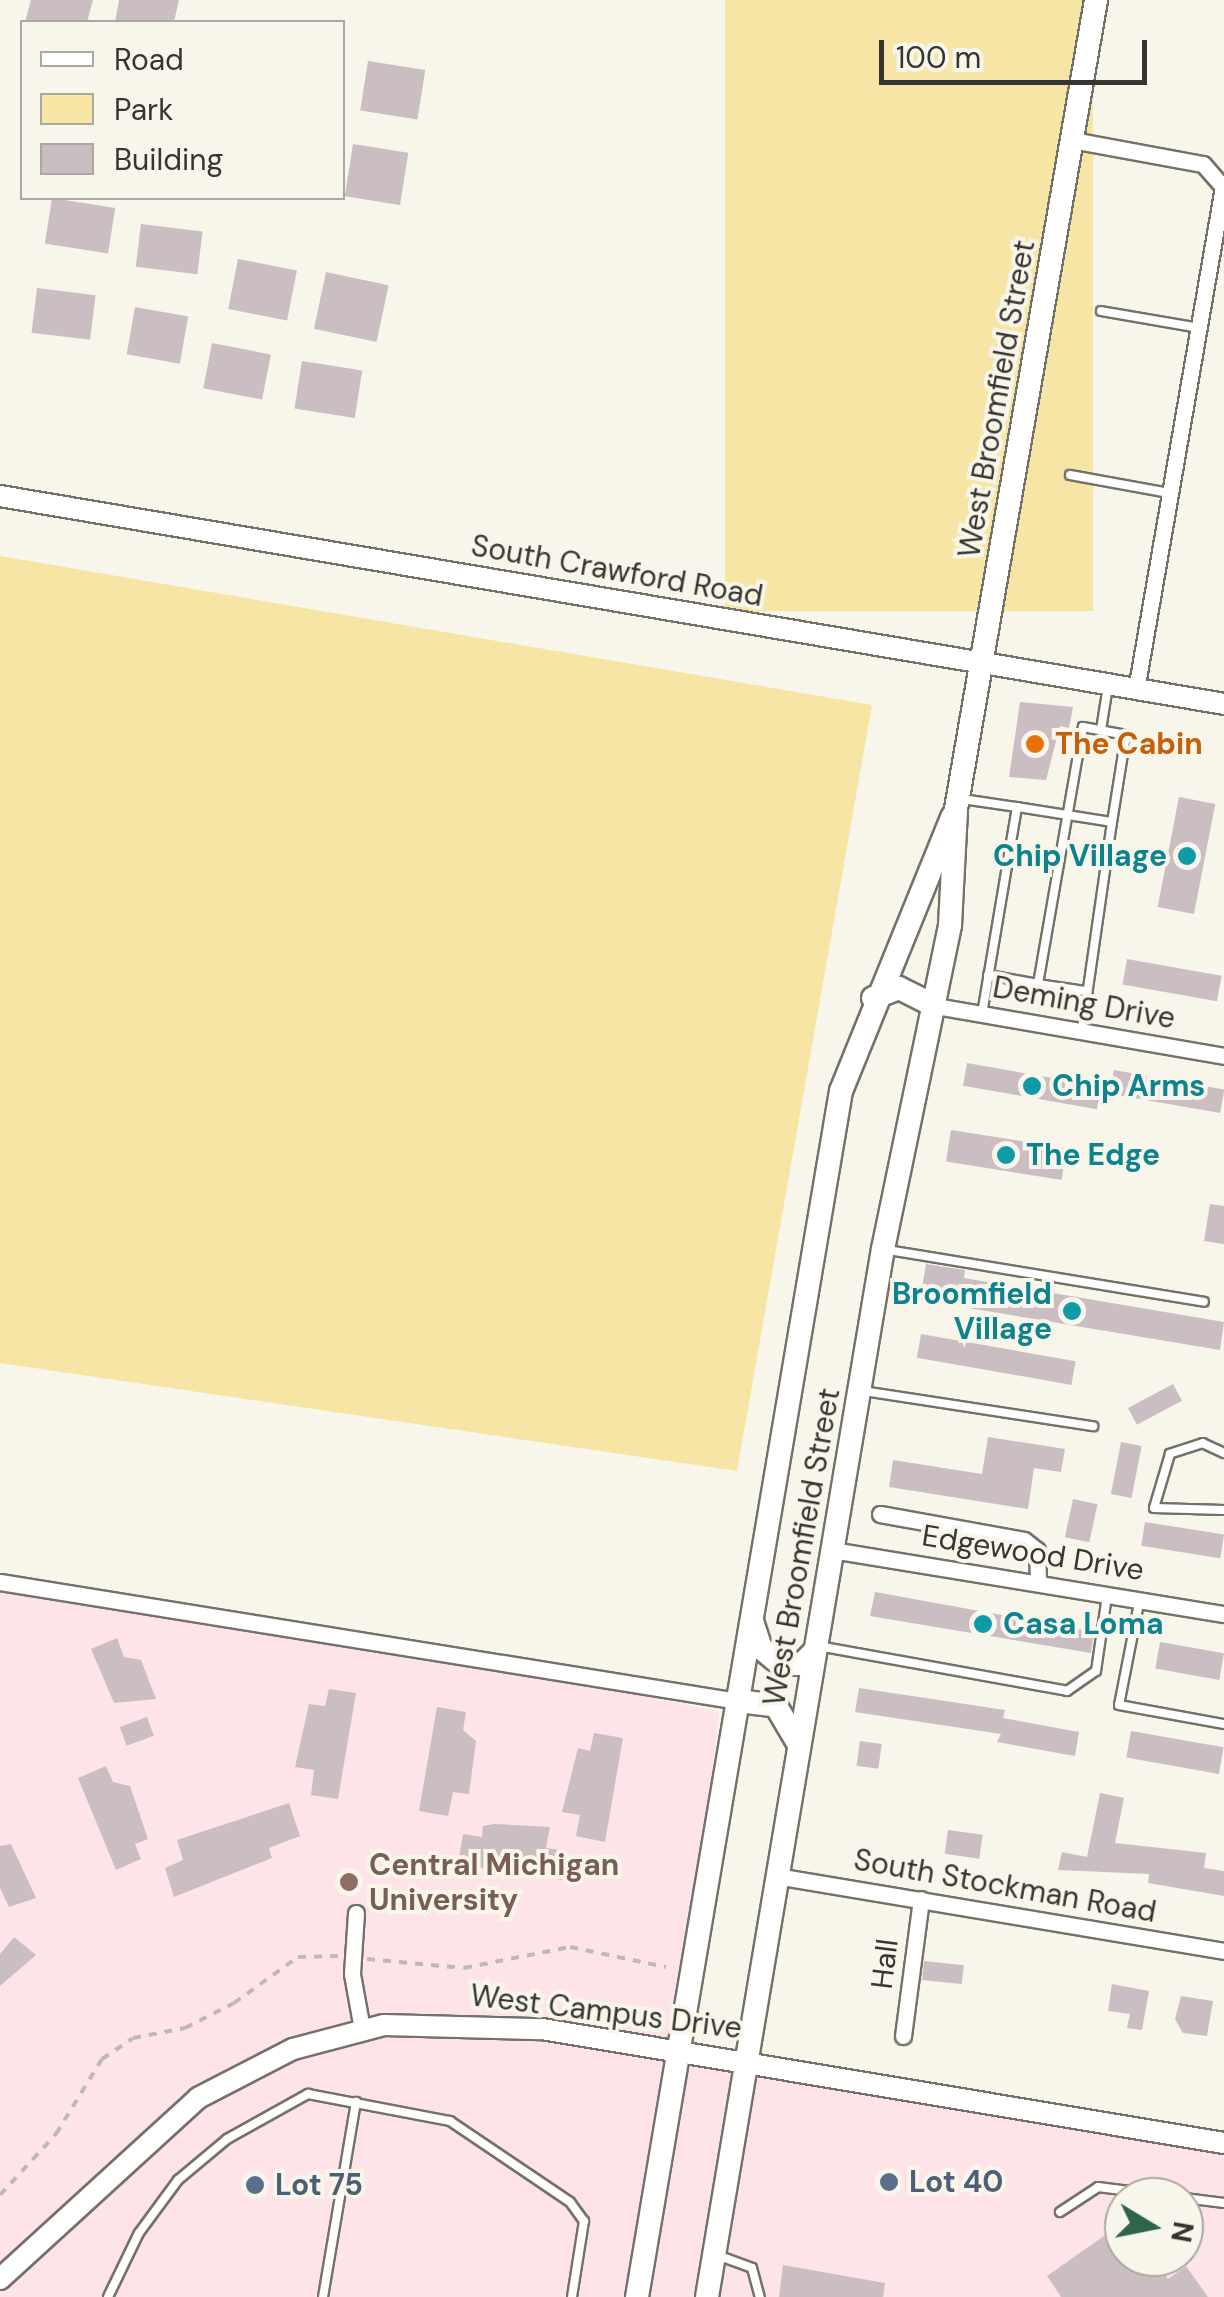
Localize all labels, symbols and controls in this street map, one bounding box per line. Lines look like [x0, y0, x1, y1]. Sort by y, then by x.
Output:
legend [20, 20, 345, 200]
scale bar [884, 20, 1152, 82]
text: 100 m [896, 38, 981, 77]
text: Road [114, 40, 184, 79]
text: Park [114, 90, 173, 129]
text: Building [114, 140, 223, 179]
street label: West Broomfield Street [951, 237, 1043, 561]
street label: South Crawford Road [468, 528, 766, 614]
place label: The Cabin [1055, 726, 1203, 762]
marker: The Cabin [1024, 733, 1046, 755]
place label: Chip Village [993, 838, 1167, 874]
marker: Chip Village [1176, 845, 1198, 867]
street label: Deming Drive [990, 969, 1178, 1037]
place label: Chip Arms [1052, 1068, 1205, 1104]
marker: Chip Arms [1021, 1075, 1043, 1097]
place label: The Edge [1026, 1137, 1160, 1173]
marker: The Edge [995, 1144, 1017, 1166]
place label: Broomfield Village [892, 1276, 1052, 1346]
marker: Broomfield Village [1061, 1300, 1083, 1322]
street label: West Broomfield Street [756, 1385, 848, 1709]
street label: Edgewood Drive [920, 1518, 1146, 1588]
place label: Casa Loma [1003, 1606, 1163, 1642]
marker: Casa Loma [972, 1613, 994, 1635]
street label: South Stockman Road [851, 1842, 1159, 1930]
place label: Central Michigan University [369, 1847, 619, 1918]
marker: Central Michigan University [338, 1871, 360, 1893]
street label: Hall [864, 1937, 906, 1991]
street label: West Campus Drive [468, 1977, 744, 2047]
place label: Lot 40 [909, 2164, 1003, 2200]
place label: Lot 75 [275, 2167, 363, 2203]
marker: Lot 40 [878, 2171, 900, 2193]
marker: Lot 75 [244, 2174, 266, 2196]
north arrow [1104, 2177, 1204, 2277]
text: N [1162, 2219, 1202, 2245]

